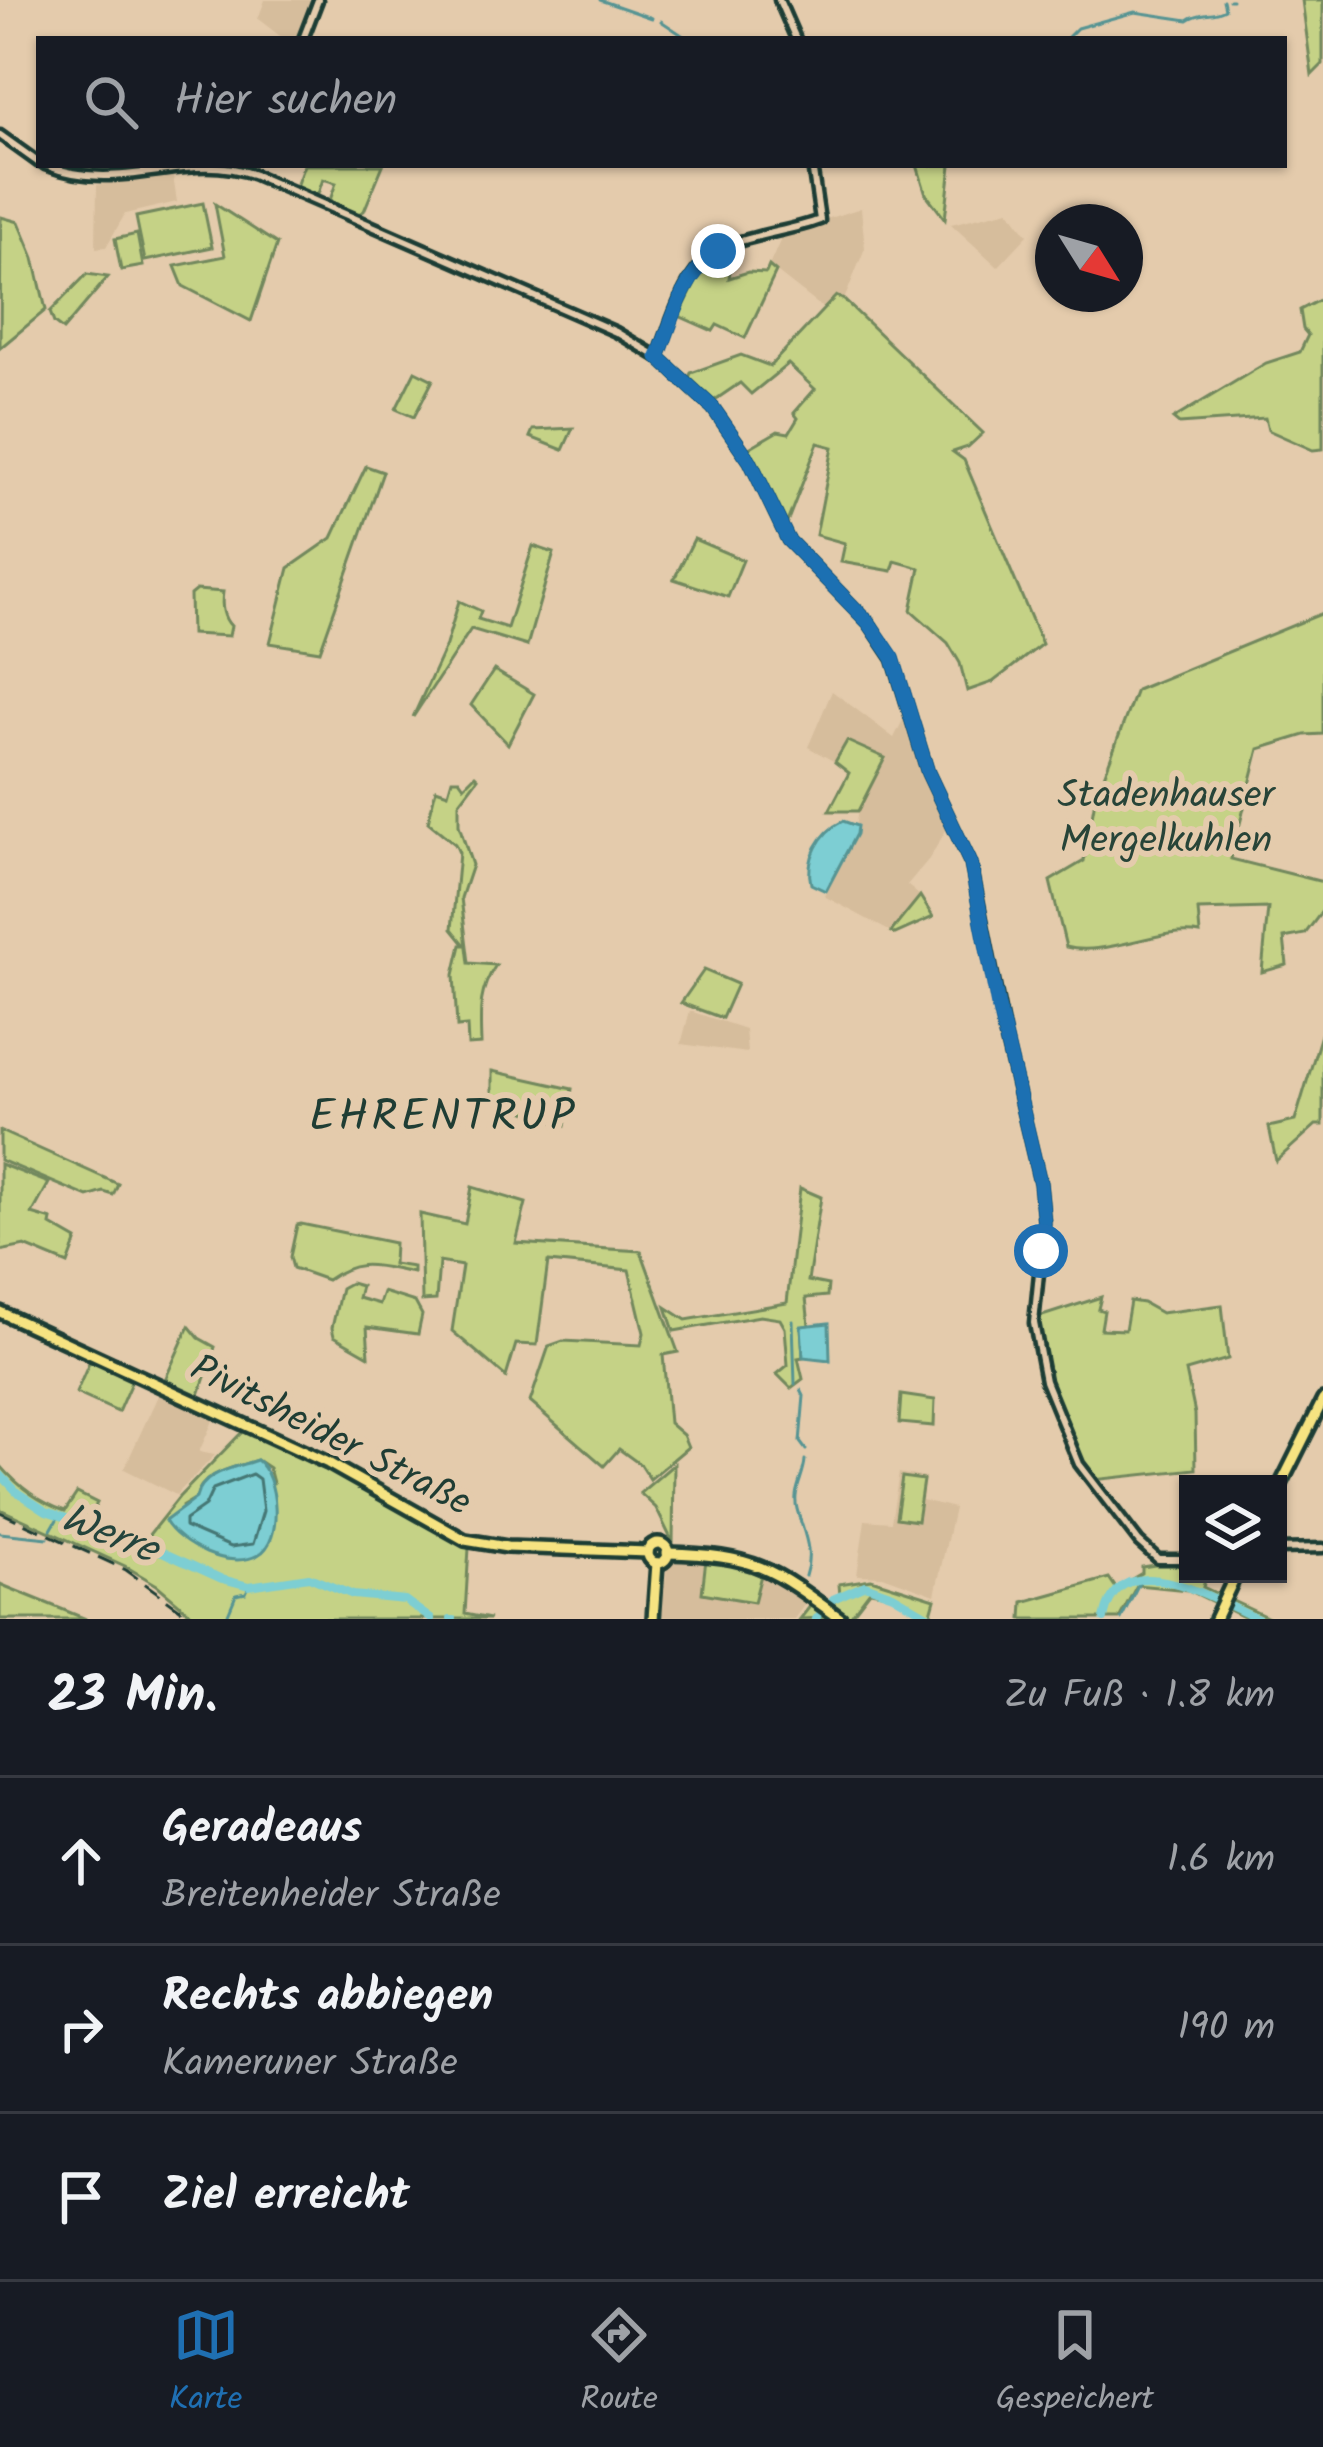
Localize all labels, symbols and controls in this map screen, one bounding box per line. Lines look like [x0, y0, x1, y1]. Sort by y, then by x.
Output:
search box [36, 36, 1287, 168]
text: Hier suchen [174, 66, 397, 138]
icon: search [78, 69, 144, 135]
north arrow [1035, 204, 1143, 312]
route end [691, 224, 745, 278]
park label: Stadenhauser Mergelkuhlen [1058, 766, 1277, 873]
district label: EHRENTRUP [309, 1082, 577, 1154]
route start [1014, 1224, 1068, 1278]
street label: Pivitsheider Straße [178, 1339, 482, 1535]
map controls [1179, 1475, 1287, 1583]
button: layers [1179, 1475, 1287, 1583]
water label: Werre [51, 1486, 171, 1585]
text: 23 Min. [48, 1657, 217, 1738]
text: Zu Fuß · 1.8 km [1004, 1666, 1275, 1728]
text: Geradeaus [162, 1794, 362, 1866]
icon: ahead [48, 1828, 114, 1894]
text: 1.6 km [1167, 1830, 1275, 1892]
text: Breitenheider Straße [162, 1866, 501, 1928]
text: Rechts abbiegen [162, 1962, 493, 2034]
icon: right [48, 1996, 114, 2062]
text: 190 m [1178, 1998, 1275, 2060]
text: Kameruner Straße [162, 2034, 458, 2096]
text: Ziel erreicht [162, 2161, 410, 2233]
icon: arrive [48, 2164, 114, 2230]
tab: Karte [169, 2302, 242, 2427]
tab: Route [580, 2302, 658, 2427]
tab: Gespeichert [996, 2302, 1154, 2427]

